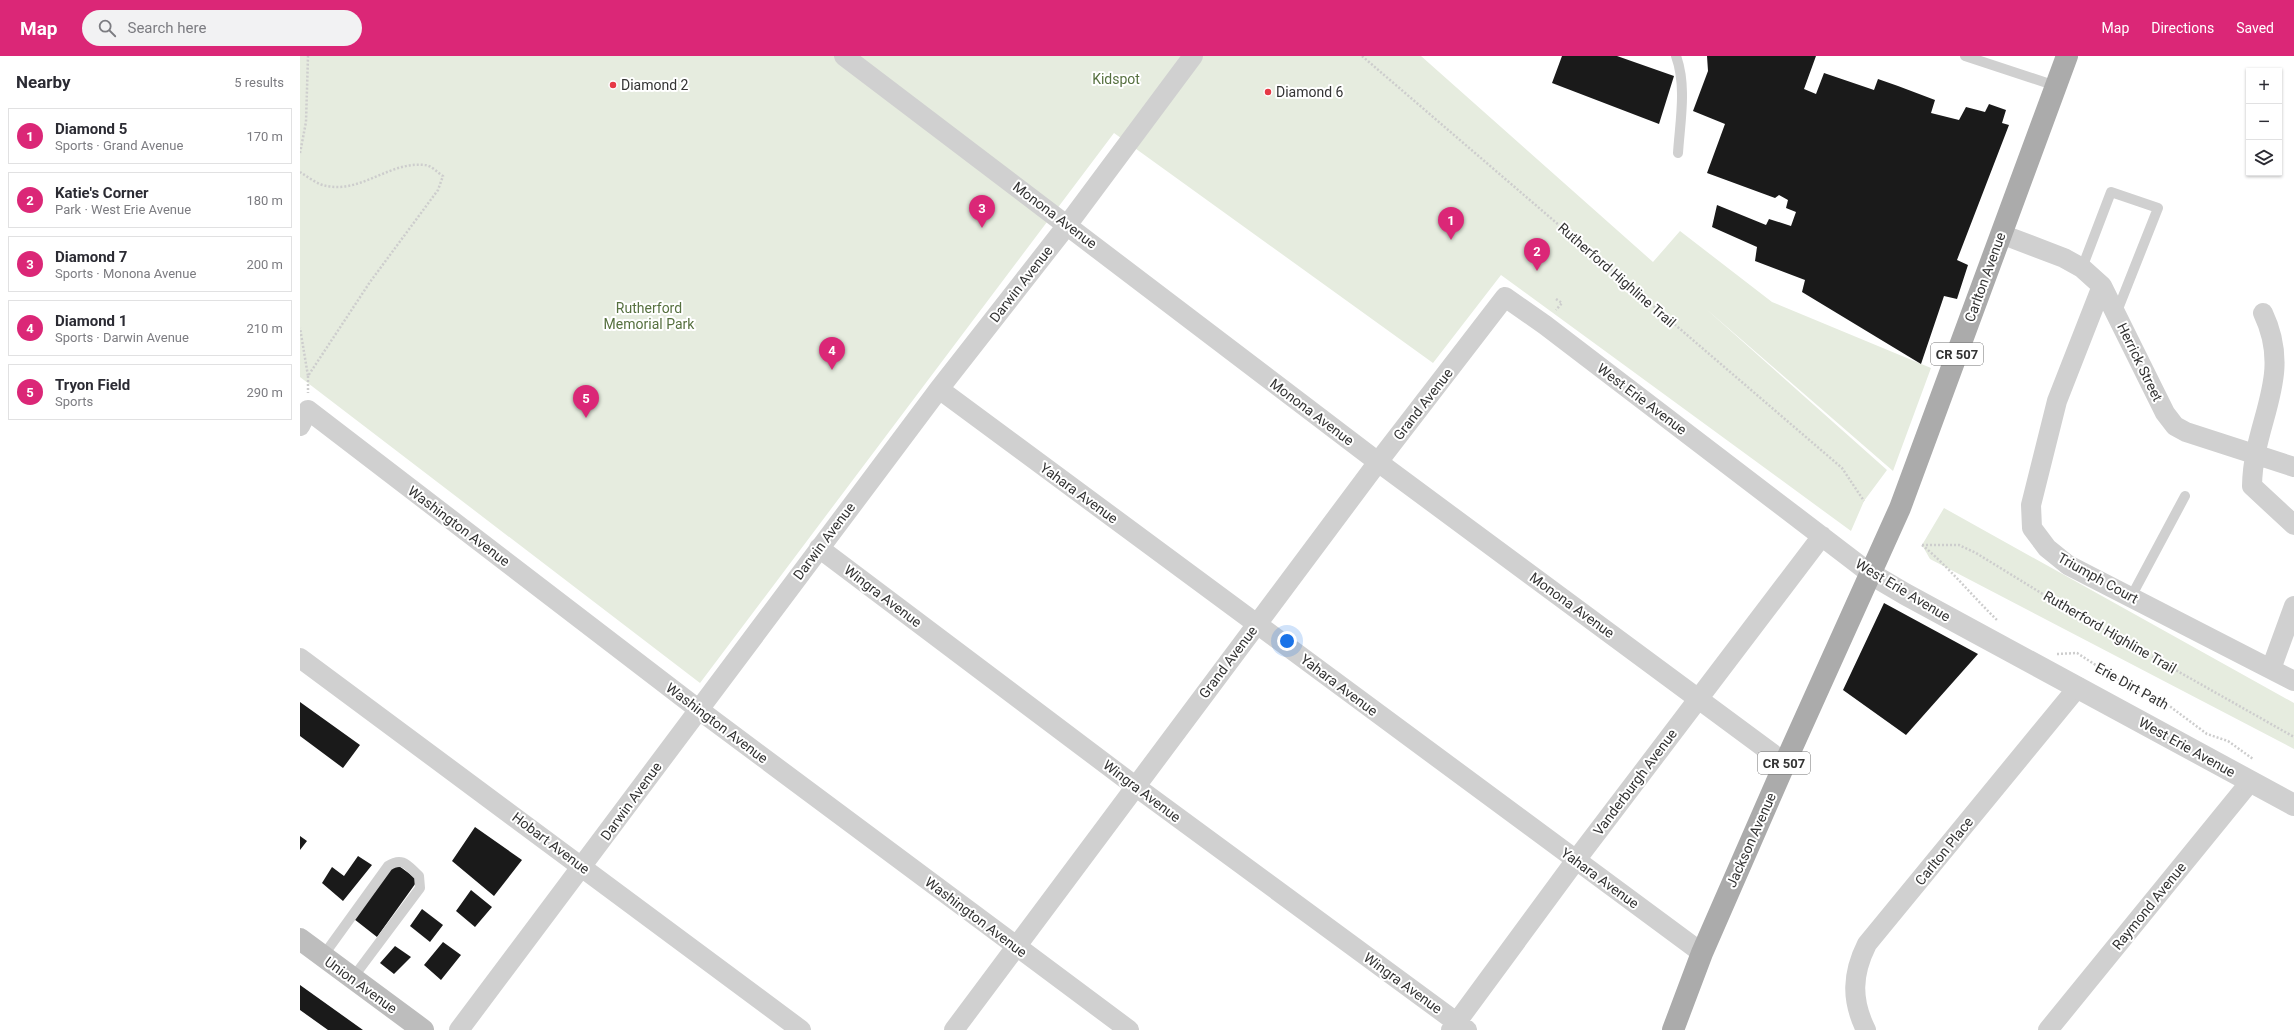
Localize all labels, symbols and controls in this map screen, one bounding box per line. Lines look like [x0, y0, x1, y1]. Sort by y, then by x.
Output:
search box [82, 10, 362, 46]
text: Map [20, 17, 58, 40]
icon: search [96, 17, 118, 39]
text: Search here [128, 19, 206, 37]
text: Map [2102, 20, 2129, 36]
text: Directions [2151, 20, 2214, 36]
text: Saved [2236, 20, 2274, 36]
map controls [2246, 68, 2282, 176]
button: + [2246, 68, 2282, 104]
park label: Kidspot [1092, 71, 1140, 87]
text: Nearby [16, 72, 71, 92]
text: 5 results [234, 75, 284, 90]
place label: Diamond 2 [621, 77, 689, 93]
marker: Diamond 2 [608, 80, 618, 90]
place label: Diamond 6 [1276, 84, 1344, 100]
marker: Diamond 6 [1263, 87, 1273, 97]
button: − [2246, 104, 2282, 140]
text: Diamond 5 [55, 120, 127, 138]
text: 1 [26, 129, 34, 144]
text: 170 m [246, 129, 283, 144]
text: Sports · Grand Avenue [55, 138, 183, 153]
button: layers [2246, 140, 2282, 176]
street label: Monona Avenue [1010, 178, 1100, 252]
text: Katie's Corner [55, 184, 149, 202]
text: 2 [26, 193, 34, 208]
text: 180 m [246, 193, 283, 208]
pin: 3 [969, 195, 995, 228]
text: Park · West Erie Avenue [55, 202, 191, 217]
pin: 1 [1438, 207, 1464, 240]
street label: Rutherford Highline Trail [1555, 220, 1679, 330]
street label: Carlton Avenue [1961, 230, 2009, 324]
pin: 2 [1524, 238, 1550, 271]
street label: Darwin Avenue [986, 243, 1056, 325]
text: Diamond 7 [55, 248, 127, 266]
text: 3 [26, 257, 34, 272]
text: 200 m [246, 257, 283, 272]
text: Sports · Monona Avenue [55, 266, 196, 281]
park label: Rutherford Memorial Park [604, 300, 695, 332]
text: Diamond 1 [55, 312, 127, 330]
street label: Herrick Street [2114, 320, 2166, 404]
text: 4 [26, 321, 34, 336]
text: 210 m [246, 321, 283, 336]
text: Sports · Darwin Avenue [55, 330, 189, 345]
pin: 4 [819, 337, 845, 370]
road number: CR 507 [1931, 343, 1983, 365]
street label: West Erie Avenue [1594, 360, 1690, 438]
street label: Grand Avenue [1390, 365, 1456, 443]
street label: Monona Avenue [1267, 375, 1357, 449]
text: Tryon Field [55, 376, 130, 394]
text: 5 [26, 385, 34, 400]
text: 290 m [246, 385, 283, 400]
pin: 5 [573, 385, 599, 418]
text: Sports [55, 394, 93, 409]
street label: Yahara Avenue [1037, 459, 1121, 527]
street label: Washington Avenue [405, 483, 513, 569]
street label: Darwin Avenue [790, 499, 858, 583]
street label: Triumph Court [2055, 549, 2141, 607]
street label: West Erie Avenue [1853, 555, 1953, 625]
street label: Wingra Avenue [841, 562, 925, 630]
street label: Monona Avenue [1527, 569, 1617, 641]
street label: Rutherford Highline Trail [2041, 587, 2179, 677]
street label: Grand Avenue [1196, 623, 1260, 701]
your location [1277, 631, 1297, 651]
street label: Yahara Avenue [1297, 651, 1381, 719]
street label: Erie Dirt Path [2093, 659, 2171, 713]
street label: Washington Avenue [663, 680, 771, 766]
street label: West Erie Avenue [2136, 714, 2238, 780]
street label: Vanderburgh Avenue [1590, 726, 1680, 838]
road number: CR 507 [1758, 752, 1810, 774]
street label: Wingra Avenue [1100, 757, 1184, 825]
street label: Darwin Avenue [597, 759, 665, 843]
street label: Jackson Avenue [1723, 790, 1779, 890]
street label: Hobart Avenue [509, 809, 593, 877]
street label: Carlton Place [1912, 814, 1976, 888]
street label: Yahara Avenue [1558, 844, 1642, 912]
street label: Raymond Avenue [2109, 859, 2189, 953]
street label: Washington Avenue [922, 874, 1030, 960]
street label: Wingra Avenue [1361, 949, 1445, 1017]
street label: Union Avenue [322, 953, 400, 1017]

